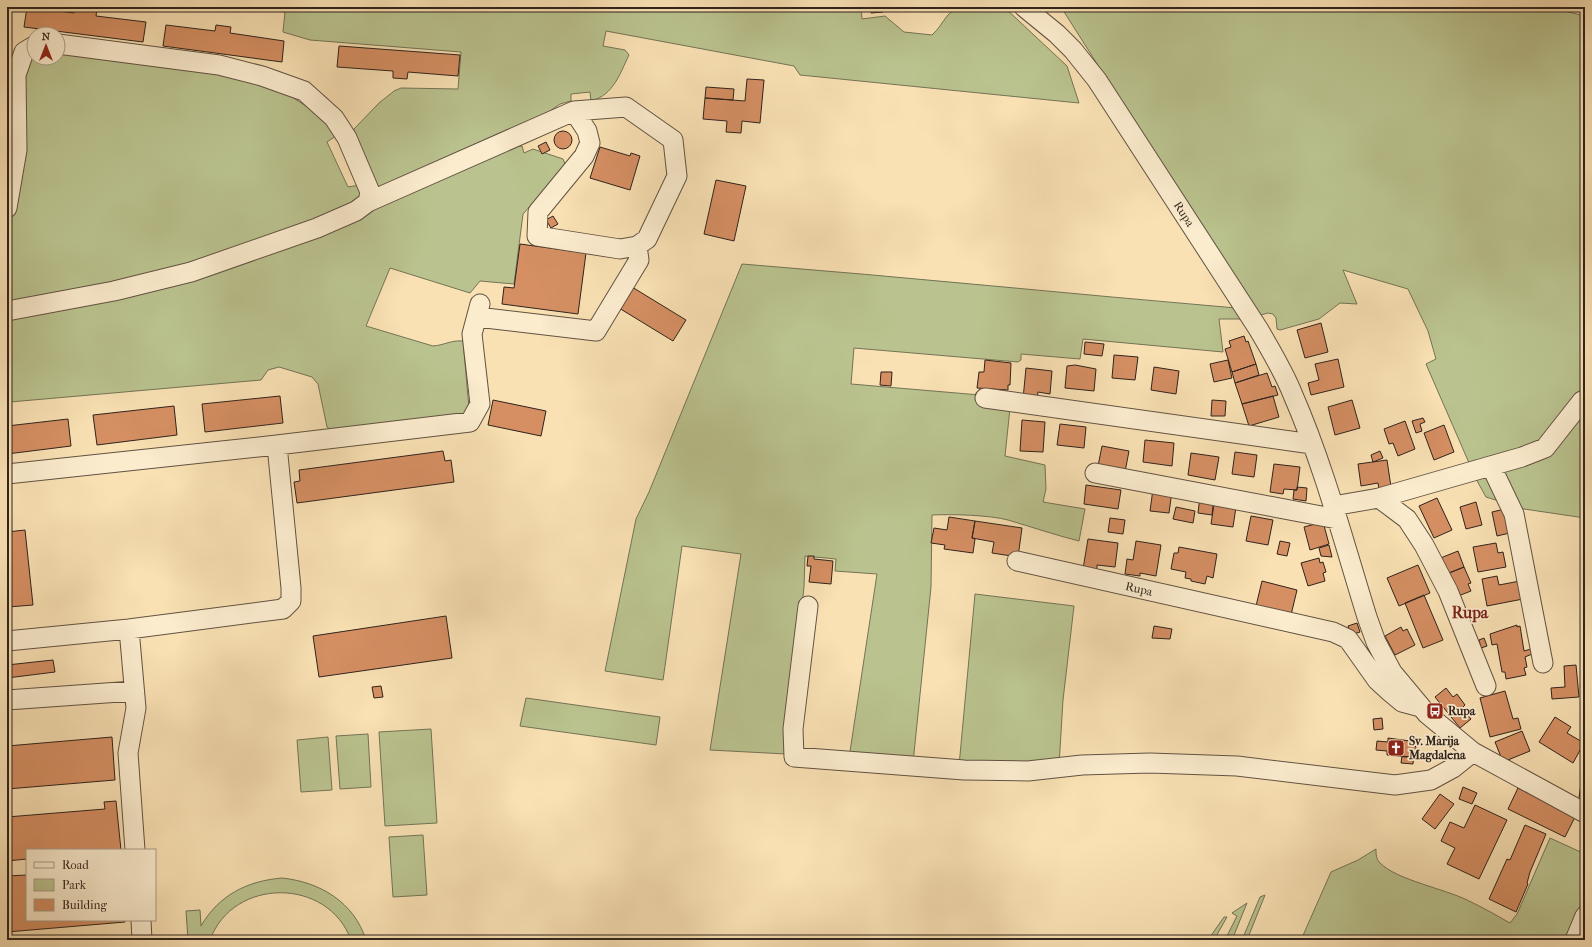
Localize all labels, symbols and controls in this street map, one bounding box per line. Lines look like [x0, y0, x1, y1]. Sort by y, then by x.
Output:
north arrow [26, 26, 66, 66]
text: N [42, 30, 51, 43]
street label: Rupa [1171, 199, 1198, 230]
street label: Rupa [1124, 579, 1154, 599]
district label: Rupa [1452, 603, 1489, 623]
bus stop icon: Rupa [1425, 701, 1445, 721]
place label: Rupa [1448, 704, 1476, 719]
place label: Sv. Marija Magdalena [1408, 734, 1466, 763]
church icon: Sv. Marija Magdalena [1386, 738, 1406, 758]
legend [26, 849, 156, 921]
text: Road [62, 858, 89, 872]
text: Park [62, 878, 87, 892]
text: Building [62, 898, 107, 912]

